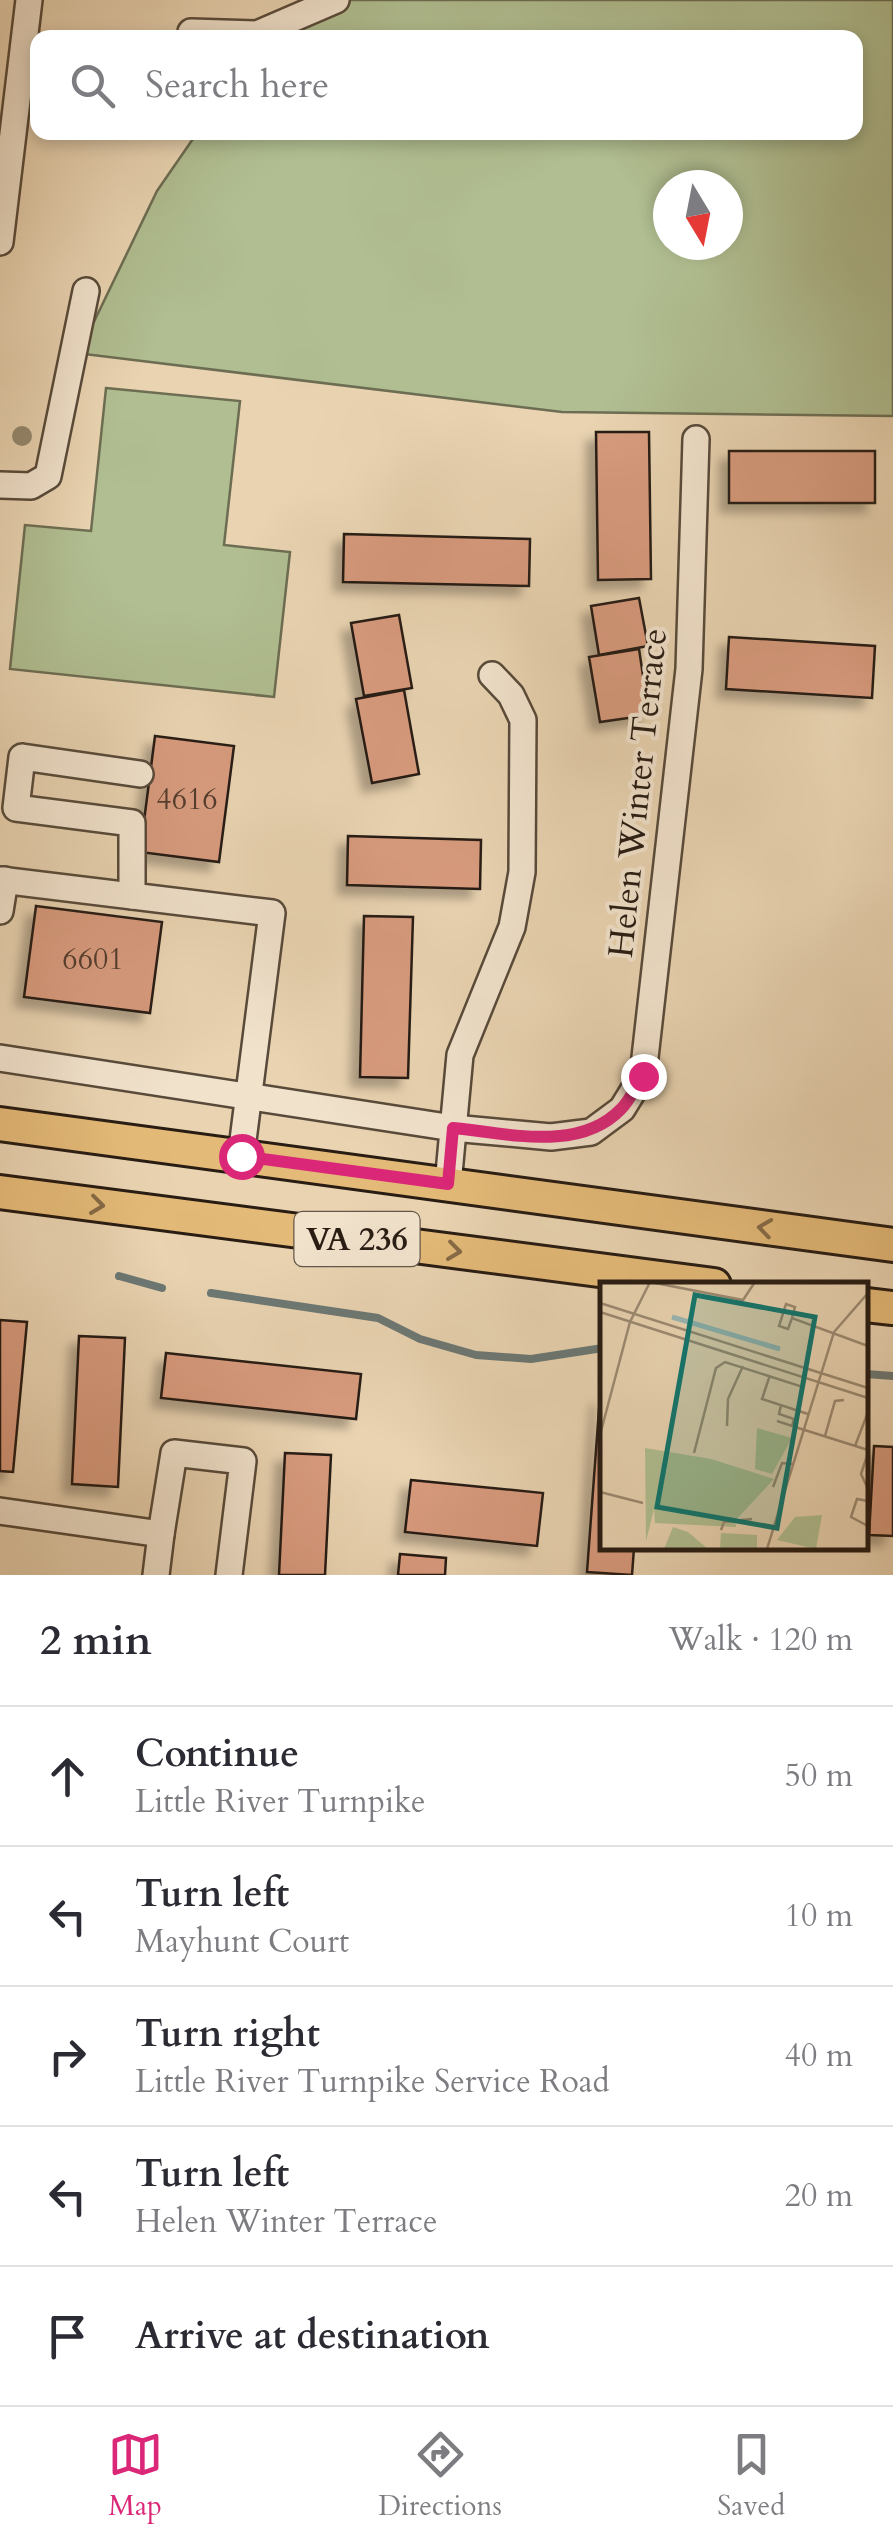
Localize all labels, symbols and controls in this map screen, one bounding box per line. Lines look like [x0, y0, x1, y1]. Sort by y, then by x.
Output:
search box [30, 30, 863, 140]
icon: search [65, 58, 120, 113]
text: Search here [145, 59, 329, 111]
north arrow [653, 170, 743, 260]
street label: Helen Winter Terrace [597, 626, 679, 960]
house number: 4616 [156, 779, 218, 820]
house number: 6601 [62, 939, 124, 980]
route end [621, 1054, 667, 1100]
route start [219, 1134, 265, 1180]
one-way arrow [88, 1193, 105, 1214]
road number: VA 236 [294, 1212, 420, 1266]
one-way arrow [756, 1218, 773, 1239]
one-way arrow [446, 1240, 462, 1261]
inset map [600, 1282, 868, 1550]
text: 2 min [40, 1612, 152, 1669]
text: Walk · 120 m [668, 1618, 853, 1662]
text: Continue [135, 1728, 299, 1780]
icon: ahead [40, 1749, 95, 1804]
text: 50 m [785, 1754, 853, 1798]
text: Little River Turnpike [135, 1780, 426, 1824]
text: Turn left [135, 1868, 289, 1920]
icon: left [40, 1889, 95, 1944]
text: 10 m [785, 1894, 853, 1938]
text: Mayhunt Court [135, 1920, 349, 1964]
text: Turn right [135, 2008, 320, 2060]
icon: right [40, 2029, 95, 2084]
text: 40 m [785, 2034, 853, 2078]
text: Little River Turnpike Service Road [135, 2060, 610, 2104]
text: Turn left [135, 2148, 289, 2200]
icon: left [40, 2169, 95, 2224]
text: 20 m [785, 2174, 853, 2218]
text: Helen Winter Terrace [135, 2200, 437, 2244]
icon: arrive [40, 2309, 95, 2364]
text: Arrive at destination [135, 2310, 490, 2362]
tab: Map [108, 2427, 163, 2525]
tab: Directions [378, 2427, 502, 2525]
tab: Saved [717, 2427, 785, 2525]

